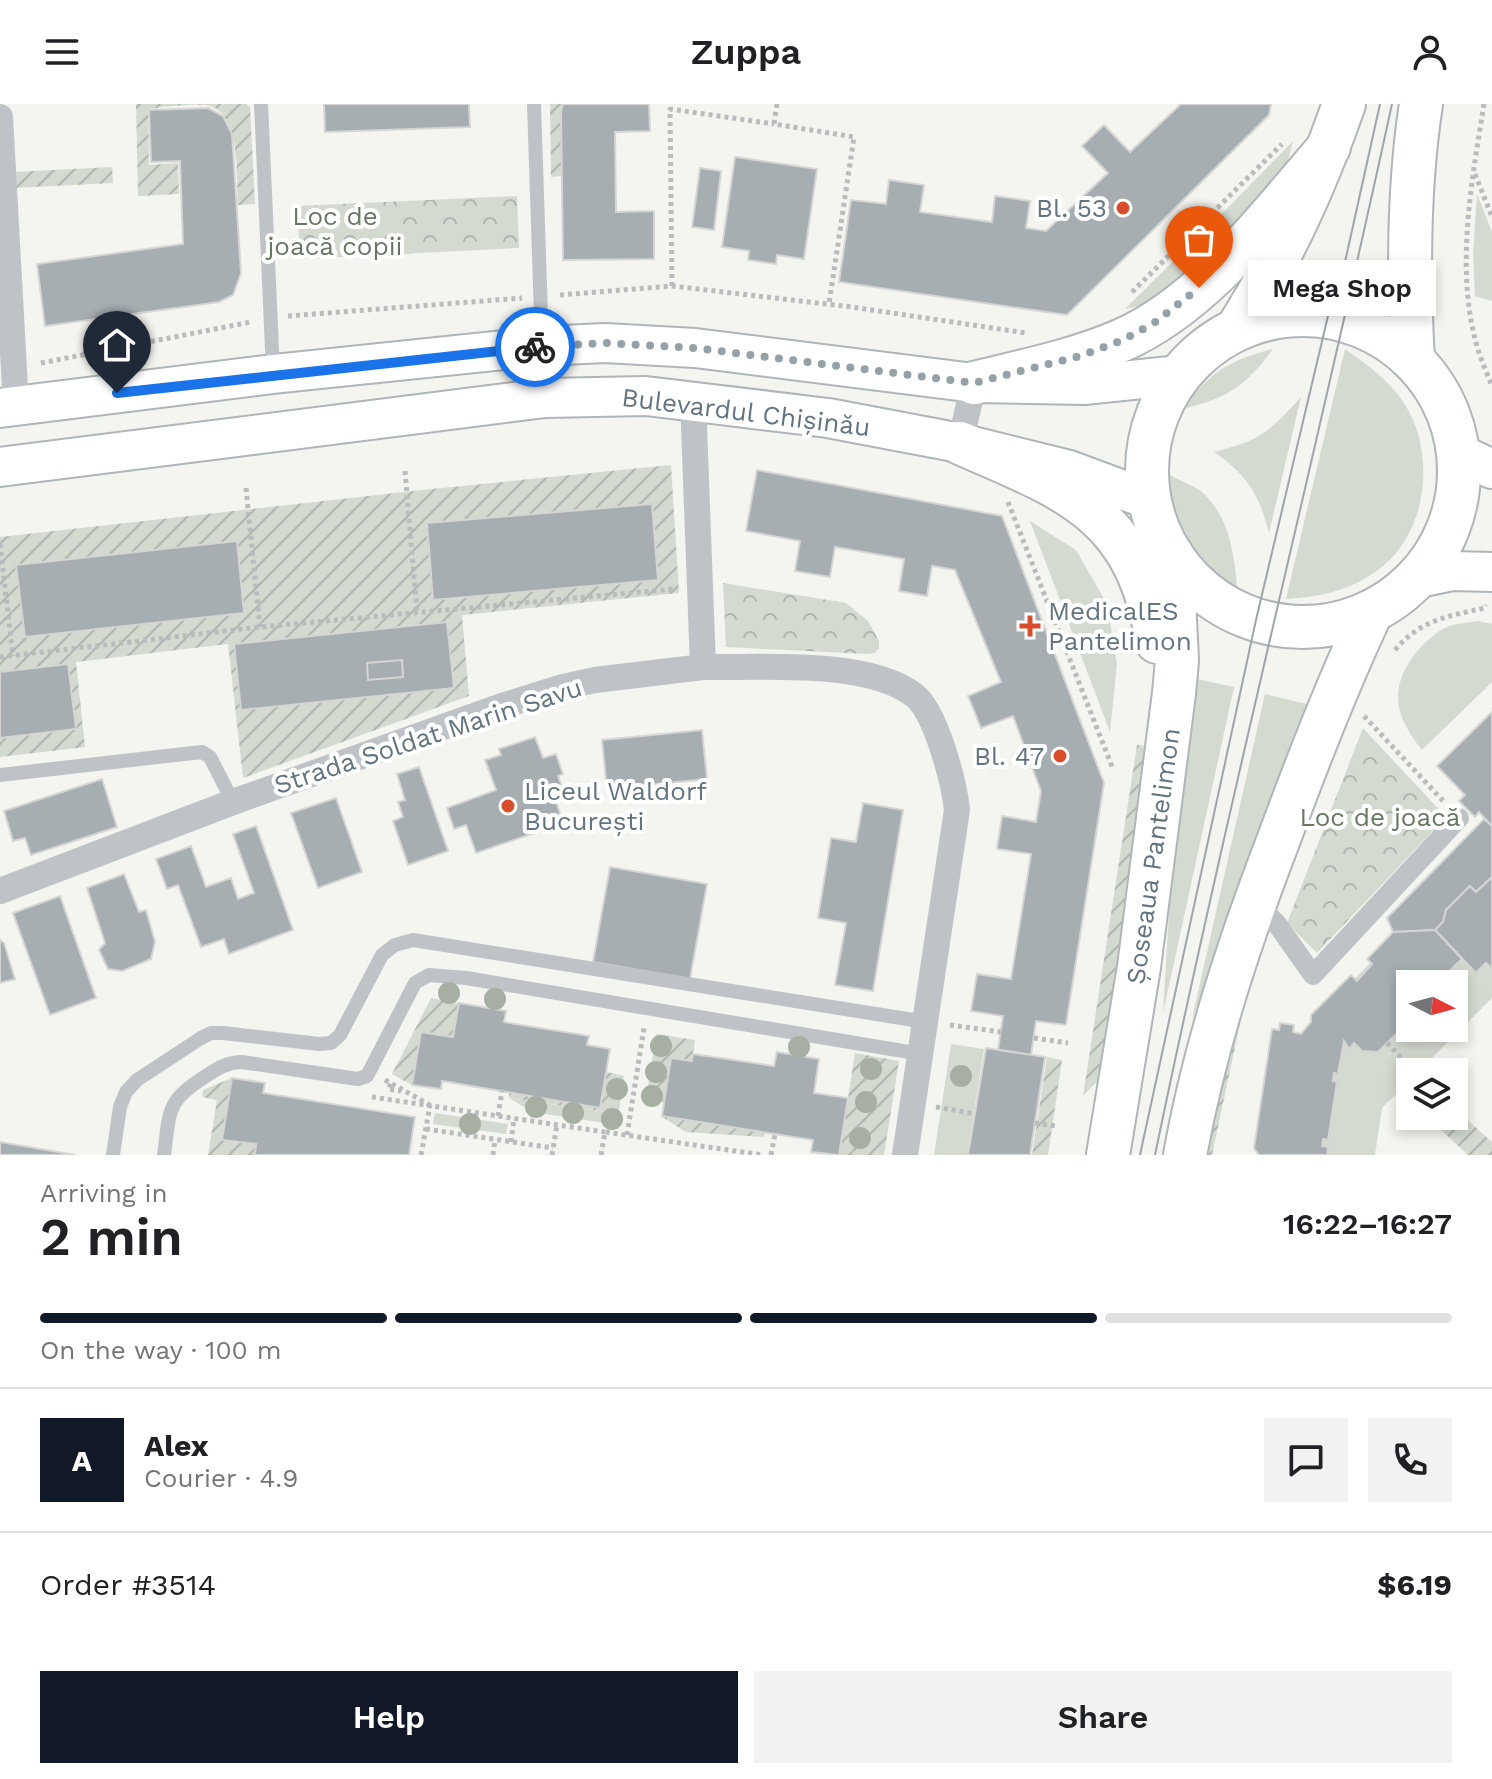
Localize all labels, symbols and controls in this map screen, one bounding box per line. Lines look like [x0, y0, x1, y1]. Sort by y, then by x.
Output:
icon: menu [40, 30, 84, 74]
icon: person [1408, 30, 1452, 74]
text: Zuppa [691, 31, 801, 73]
place label: Bl. 53 [1036, 193, 1107, 223]
marker: Bl. 53 [1114, 199, 1132, 217]
park label: Loc de joacă copii [264, 201, 403, 261]
pin [1165, 206, 1233, 288]
icon: bag [1177, 218, 1221, 262]
callout: Mega Shop [1247, 260, 1435, 316]
text: Mega Shop [1272, 273, 1412, 303]
courier [495, 307, 575, 387]
pin [83, 311, 151, 393]
icon: home [95, 323, 139, 367]
icon: bike [513, 325, 557, 369]
street label: Bulevardul Chișinău [620, 382, 872, 442]
place label: MedicalES Pantelimon [1048, 596, 1192, 656]
marker: MedicalES Pantelimon [1019, 615, 1041, 637]
street label: Strada Soldat Marin Savu [270, 672, 586, 800]
street label: Șoseaua Pantelimon [1120, 726, 1186, 986]
place label: Bl. 47 [974, 741, 1044, 771]
marker: Bl. 47 [1051, 747, 1069, 765]
place label: Liceul Waldorf București [524, 776, 707, 836]
marker: Liceul Waldorf București [499, 797, 517, 815]
park label: Loc de joacă [1300, 802, 1461, 832]
north arrow [1396, 970, 1468, 1042]
map controls [1396, 970, 1468, 1130]
button: layers [1396, 1058, 1468, 1130]
text: Arriving in [40, 1178, 168, 1208]
text: 16:22–16:27 [1283, 1206, 1452, 1241]
text: 2 min [40, 1207, 183, 1268]
text: On the way · 100 m [40, 1335, 281, 1365]
button: chat [1264, 1418, 1348, 1502]
button: phone [1368, 1418, 1452, 1502]
text: Alex [144, 1428, 208, 1463]
text: A [72, 1443, 92, 1478]
text: Courier · 4.9 [144, 1463, 298, 1493]
text: Order #3514 [40, 1567, 216, 1602]
text: $6.19 [1377, 1567, 1452, 1602]
button: Help [40, 1671, 738, 1763]
button: Share [754, 1671, 1452, 1763]

